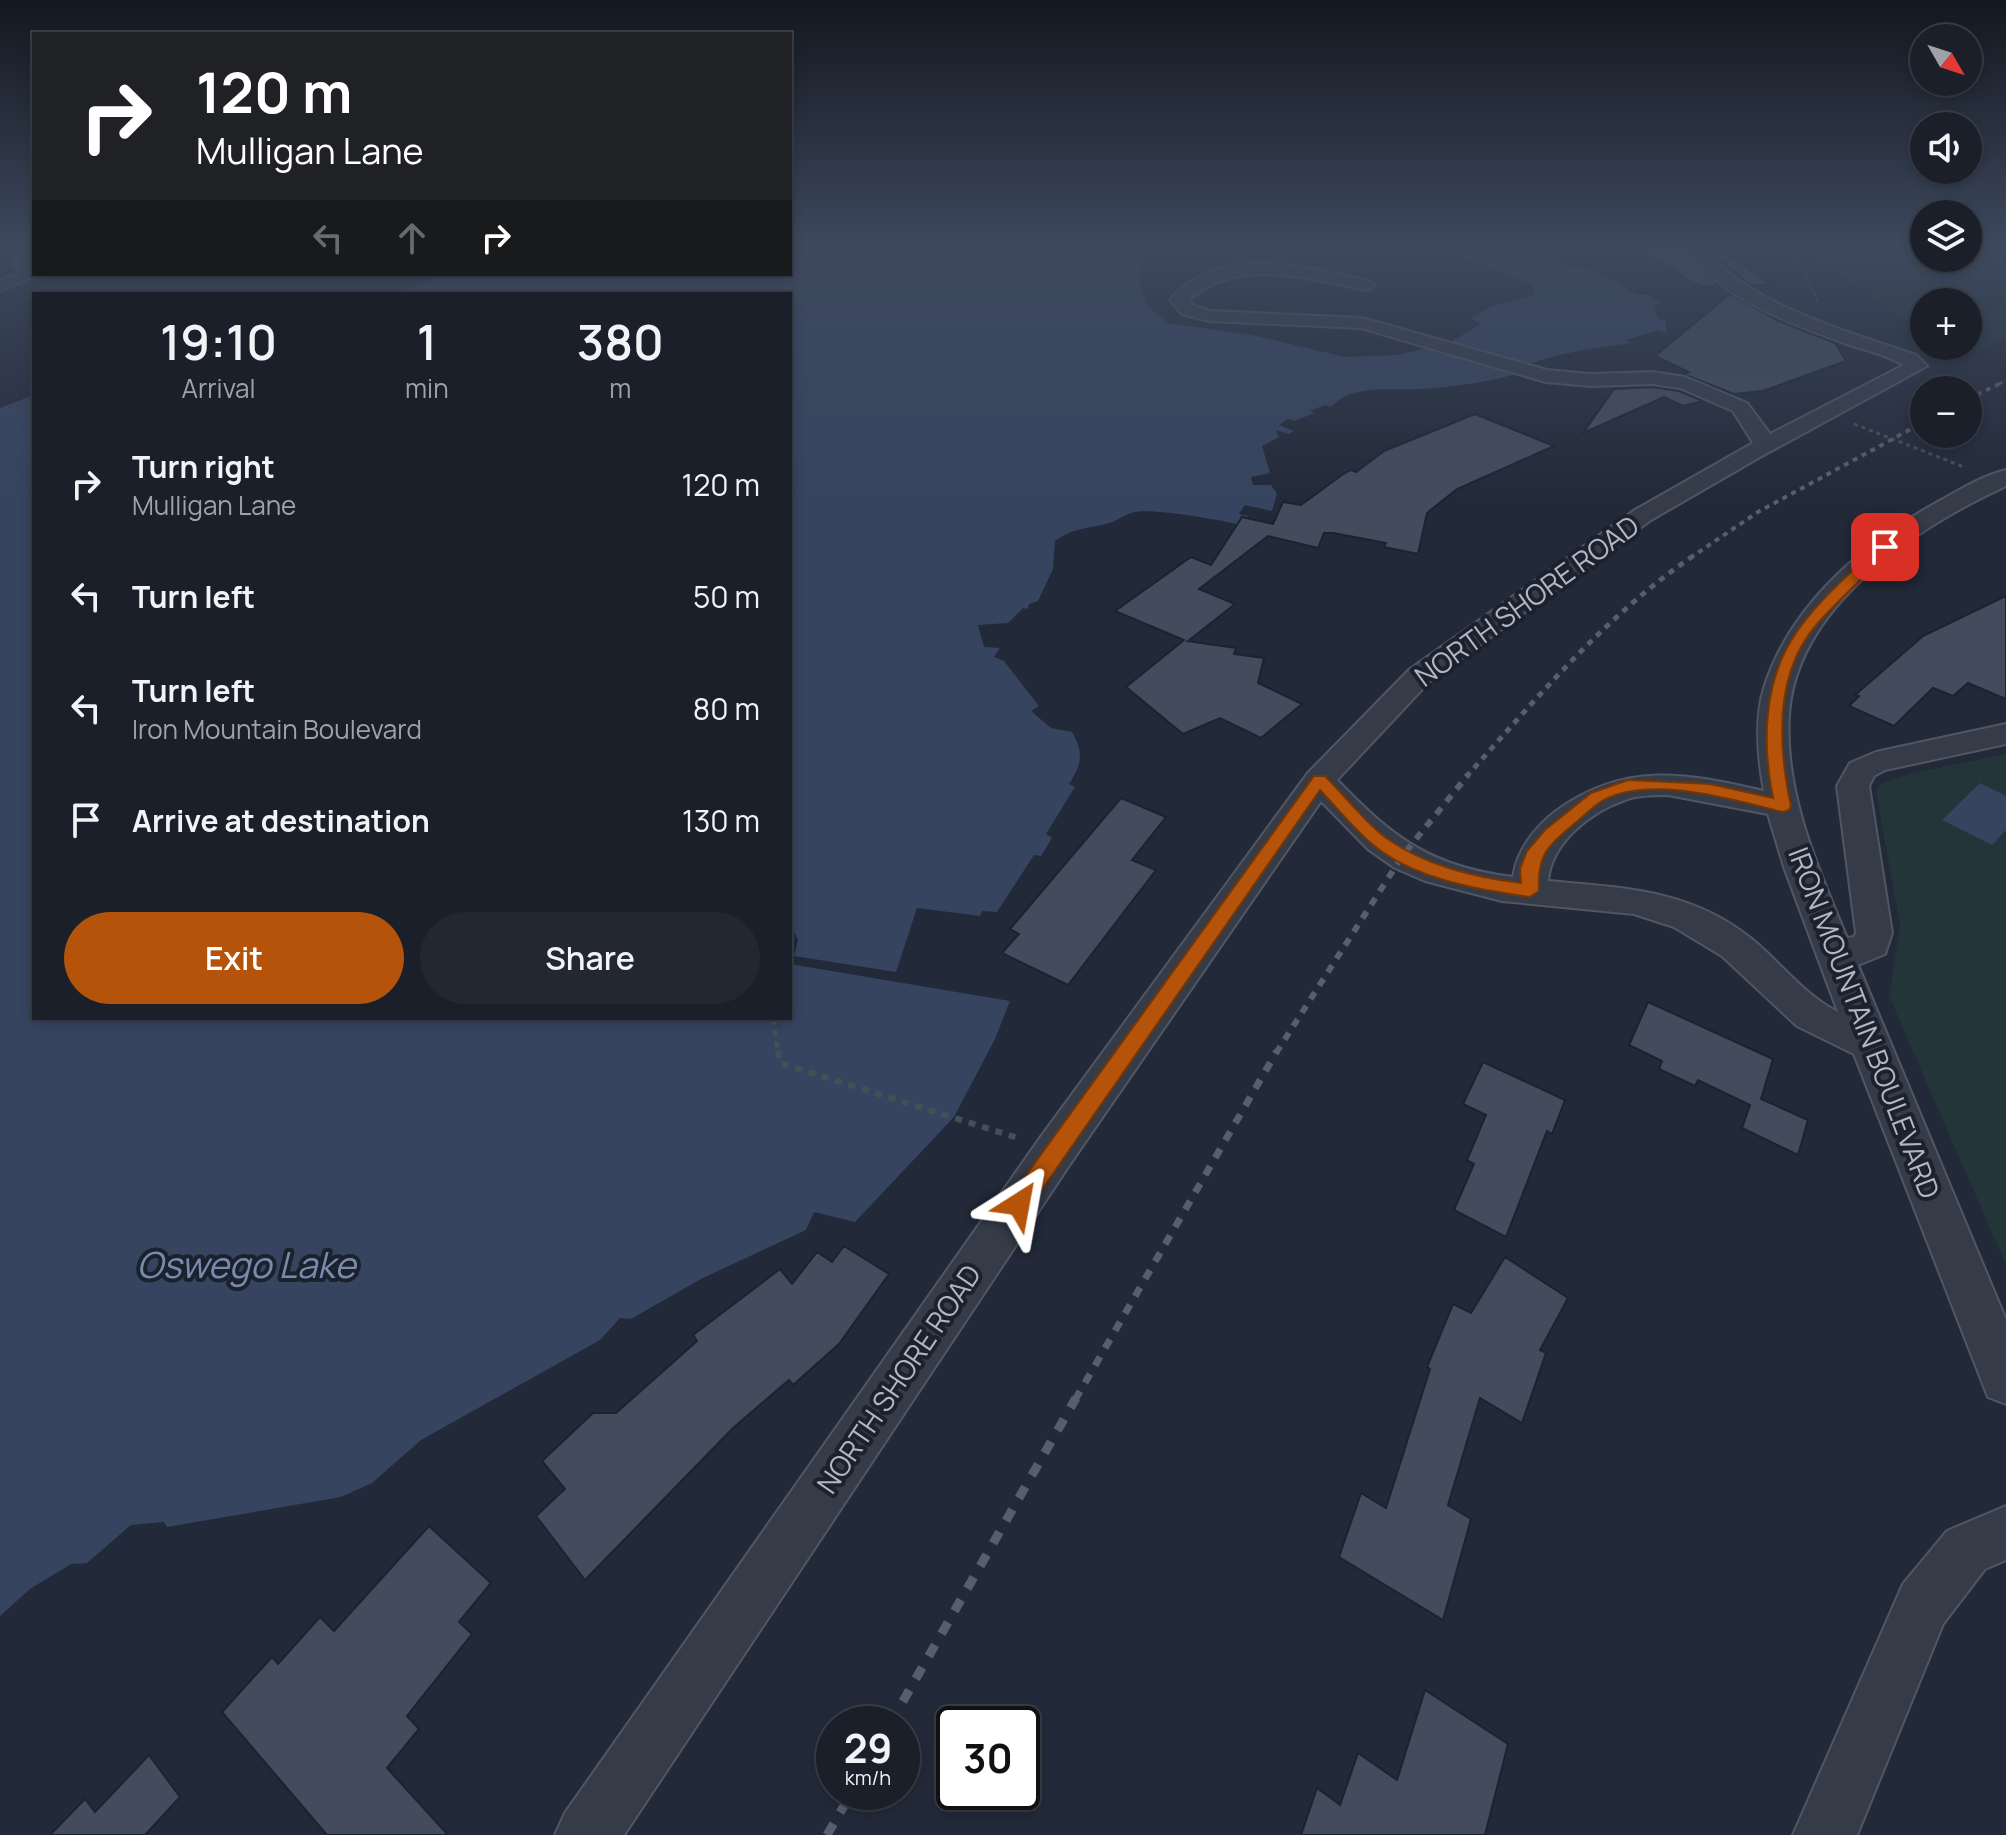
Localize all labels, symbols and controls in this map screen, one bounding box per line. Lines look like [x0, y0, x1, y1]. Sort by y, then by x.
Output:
north arrow [1910, 24, 1982, 96]
map controls [1910, 24, 1982, 448]
text: 120 m [196, 53, 352, 130]
icon: right [64, 64, 168, 168]
button: sound [1910, 112, 1982, 184]
text: Mulligan Lane [196, 126, 423, 175]
button: layers [1910, 200, 1982, 272]
icon: left [306, 216, 350, 260]
icon: ahead [390, 216, 434, 260]
icon: right [474, 216, 518, 260]
button: + [1910, 288, 1982, 360]
text: 19:10 [160, 309, 277, 374]
text: 1 [417, 309, 437, 374]
text: 380 [577, 309, 664, 374]
text: Arrival [181, 370, 256, 406]
text: min [405, 370, 449, 406]
text: m [609, 370, 631, 406]
button: − [1910, 376, 1982, 448]
text: Turn right [132, 446, 275, 487]
icon: right [64, 462, 108, 506]
text: 120 m [681, 464, 760, 505]
text: Mulligan Lane [132, 487, 296, 523]
street label: NORTH SHORE ROAD [1407, 506, 1646, 694]
pin [1851, 513, 1919, 581]
icon: arrive [1863, 525, 1907, 569]
icon: left [64, 574, 108, 618]
text: Turn left [132, 576, 255, 617]
text: 50 m [693, 576, 760, 617]
text: Turn left [132, 670, 255, 711]
icon: left [64, 686, 108, 730]
text: 80 m [693, 688, 760, 729]
text: Iron Mountain Boulevard [132, 711, 422, 747]
icon: arrive [64, 798, 108, 842]
text: Arrive at destination [132, 800, 430, 841]
text: 130 m [682, 800, 760, 841]
street label: IRON MOUNTAIN BOULEVARD [1780, 841, 1950, 1204]
button: Exit [64, 912, 404, 1004]
button: Share [420, 912, 760, 1004]
position arrow [977, 1162, 1061, 1246]
water label: Oswego Lake [137, 1240, 357, 1289]
street label: NORTH SHORE ROAD [807, 1257, 989, 1500]
speed limit sign: 30 [936, 1706, 1040, 1810]
text: 29 [844, 1720, 892, 1775]
text: km/h [845, 1764, 891, 1791]

